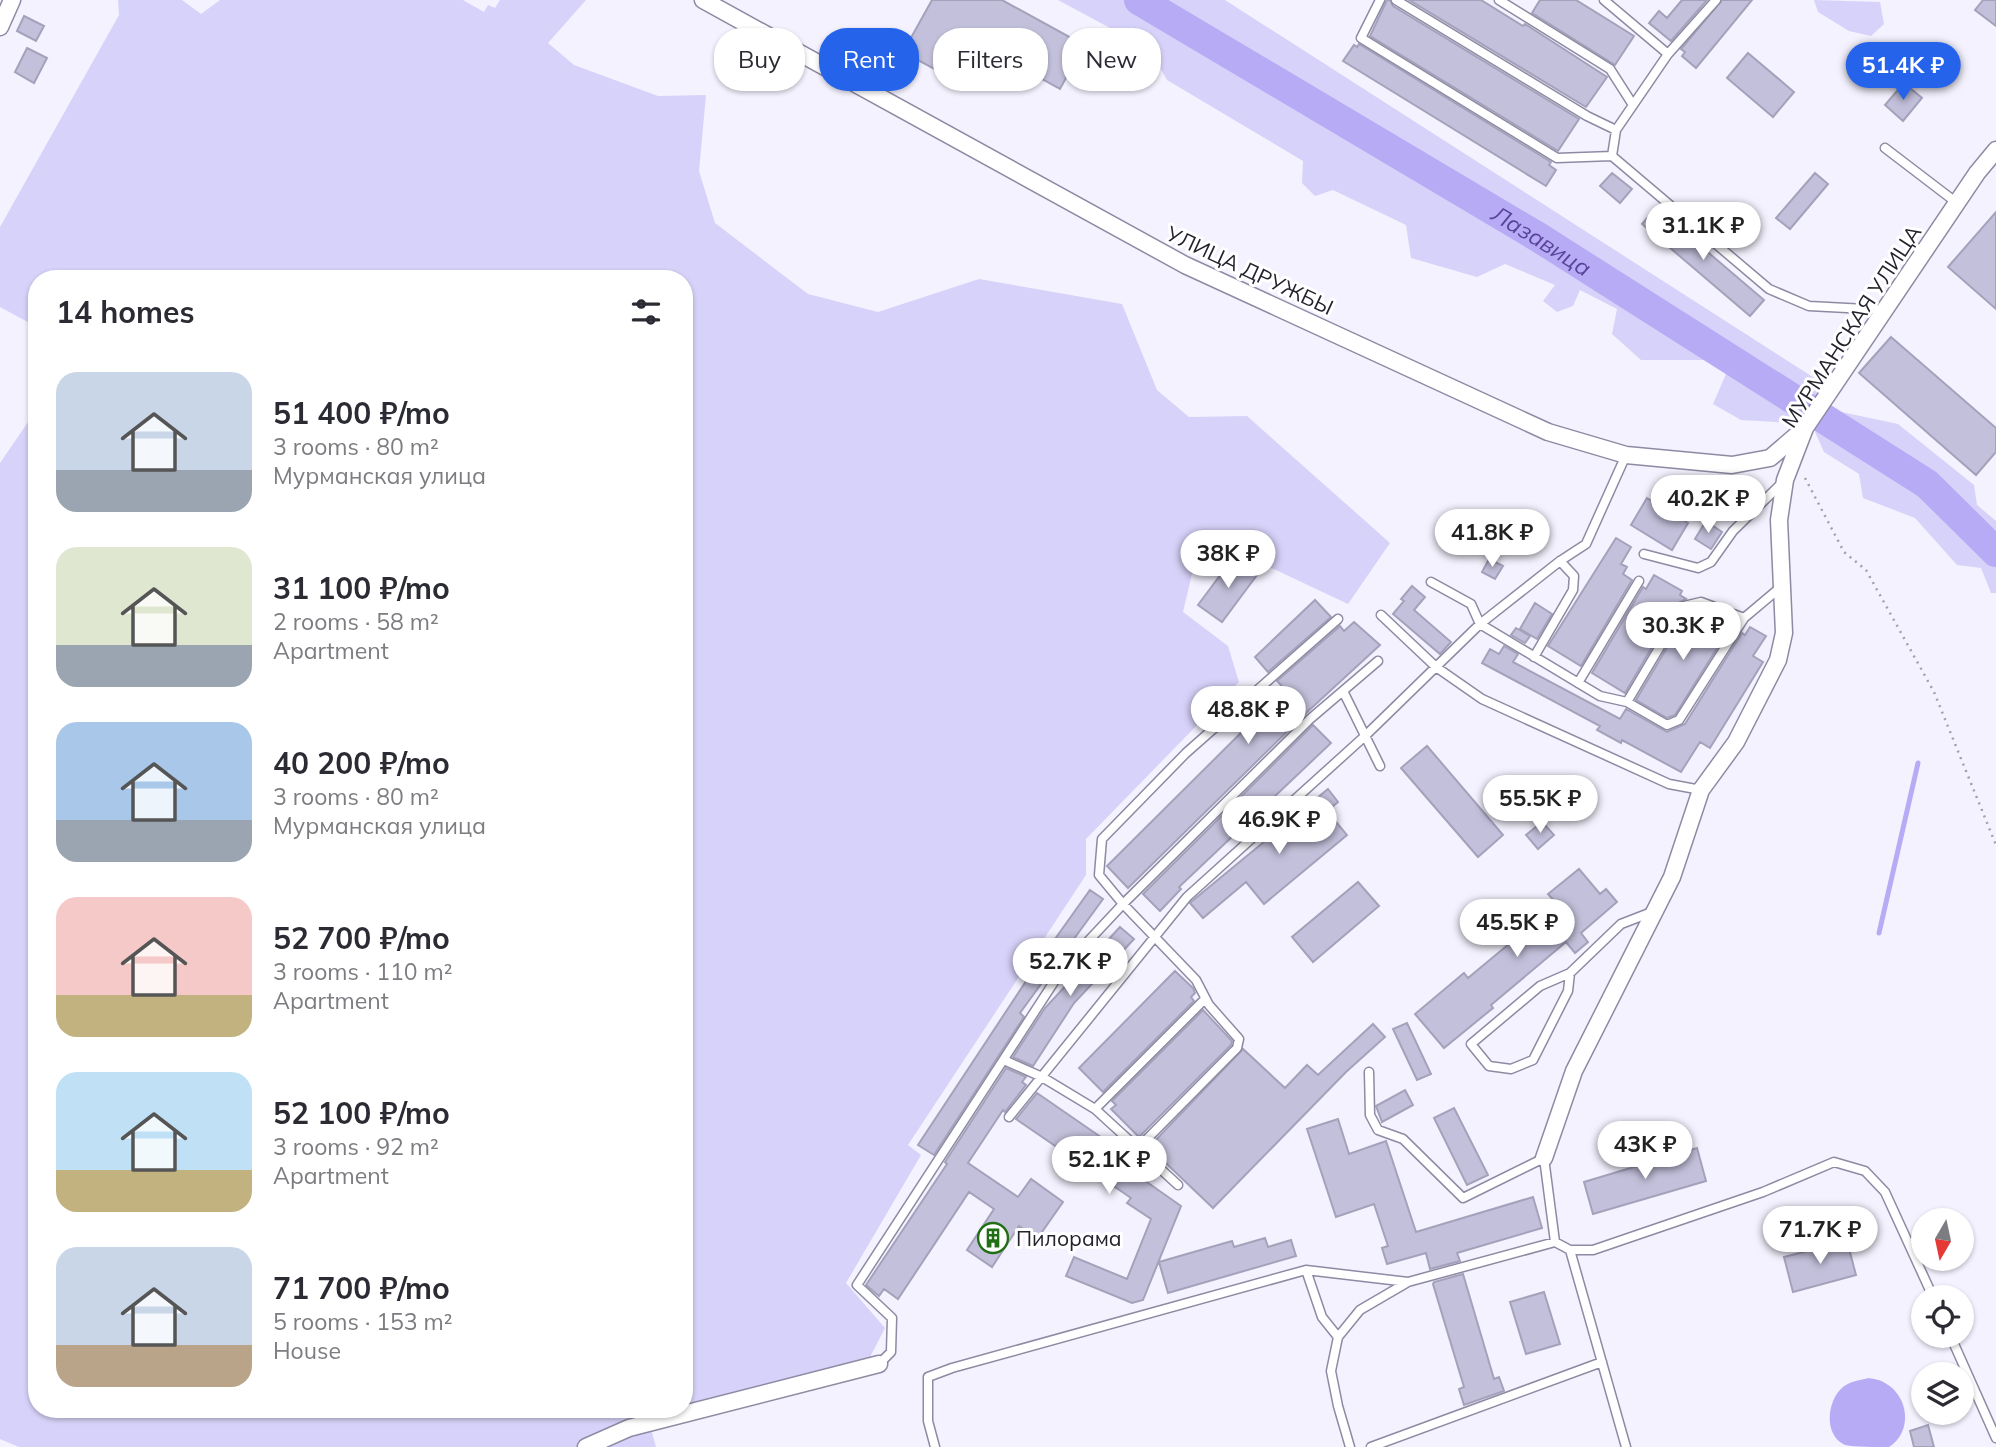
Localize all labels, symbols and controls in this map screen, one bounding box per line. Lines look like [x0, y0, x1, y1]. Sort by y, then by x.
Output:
chip: Buy [714, 28, 805, 91]
chip: Rent [819, 28, 919, 91]
chip: Filters [933, 28, 1048, 91]
chip: New [1062, 28, 1161, 91]
pin: 51.4K ₽ [1838, 42, 1968, 102]
text: 51.4K ₽ [1862, 50, 1944, 79]
water label: Лазавица [1486, 198, 1597, 282]
pin: 31.1K ₽ [1638, 202, 1768, 262]
text: 31.1K ₽ [1662, 210, 1744, 239]
street label: УЛИЦА ДРУЖБЫ [1161, 219, 1338, 320]
street label: МУРМАНСКАЯ УЛИЦА [1776, 219, 1927, 432]
text: 14 homes [56, 293, 195, 331]
icon: filters [627, 293, 665, 331]
text: 51 400 ₽/mo [273, 394, 450, 432]
icon: home [112, 400, 196, 484]
text: 3 rooms · 80 m² [273, 432, 439, 461]
text: Мурманская улица [273, 461, 486, 490]
pin: 40.2K ₽ [1643, 476, 1773, 535]
text: 40.2K ₽ [1667, 483, 1749, 512]
pin: 41.8K ₽ [1427, 510, 1557, 569]
text: 41.8K ₽ [1451, 517, 1533, 546]
pin: 38K ₽ [1179, 530, 1277, 590]
text: 38K ₽ [1196, 538, 1260, 567]
text: 31 100 ₽/mo [273, 569, 450, 607]
icon: home [112, 575, 196, 659]
pin: 30.3K ₽ [1618, 602, 1748, 662]
text: 2 rooms · 58 m² [273, 607, 439, 636]
text: 30.3K ₽ [1642, 610, 1724, 639]
text: Apartment [273, 636, 389, 665]
pin: 48.8K ₽ [1183, 686, 1313, 746]
text: 48.8K ₽ [1207, 694, 1289, 723]
text: 40 200 ₽/mo [273, 744, 450, 782]
icon: home [112, 750, 196, 834]
pin: 55.5K ₽ [1475, 776, 1605, 835]
text: 3 rooms · 80 m² [273, 782, 439, 811]
text: 55.5K ₽ [1499, 783, 1581, 812]
pin: 46.9K ₽ [1214, 796, 1344, 856]
text: 46.9K ₽ [1238, 804, 1320, 833]
text: Мурманская улица [273, 811, 486, 840]
pin: 45.5K ₽ [1452, 900, 1582, 959]
text: 45.5K ₽ [1476, 907, 1558, 936]
text: 52 700 ₽/mo [273, 919, 450, 957]
icon: home [112, 925, 196, 1009]
pin: 52.7K ₽ [1005, 939, 1135, 998]
text: 52.7K ₽ [1029, 946, 1111, 975]
text: 3 rooms · 110 m² [273, 957, 453, 986]
text: Apartment [273, 986, 389, 1015]
text: 52 100 ₽/mo [273, 1094, 450, 1132]
icon: home [112, 1100, 196, 1184]
pin: 43K ₽ [1596, 1122, 1694, 1181]
text: 43K ₽ [1613, 1129, 1677, 1158]
text: 3 rooms · 92 m² [273, 1132, 439, 1161]
pin: 52.1K ₽ [1044, 1136, 1174, 1196]
text: 52.1K ₽ [1068, 1144, 1150, 1173]
text: Apartment [273, 1161, 389, 1190]
pin: 71.7K ₽ [1755, 1206, 1885, 1266]
north arrow [1911, 1208, 1974, 1270]
map controls [1911, 1208, 1974, 1425]
text: 71.7K ₽ [1779, 1214, 1861, 1243]
building icon: Пилорама [976, 1221, 1010, 1255]
place label: Пилорама [1016, 1225, 1122, 1251]
text: 71 700 ₽/mo [273, 1269, 450, 1307]
icon: home [112, 1275, 196, 1359]
button: locate [1911, 1285, 1974, 1348]
text: 5 rooms · 153 m² [273, 1307, 453, 1336]
text: House [273, 1336, 341, 1365]
button: layers [1911, 1362, 1974, 1425]

